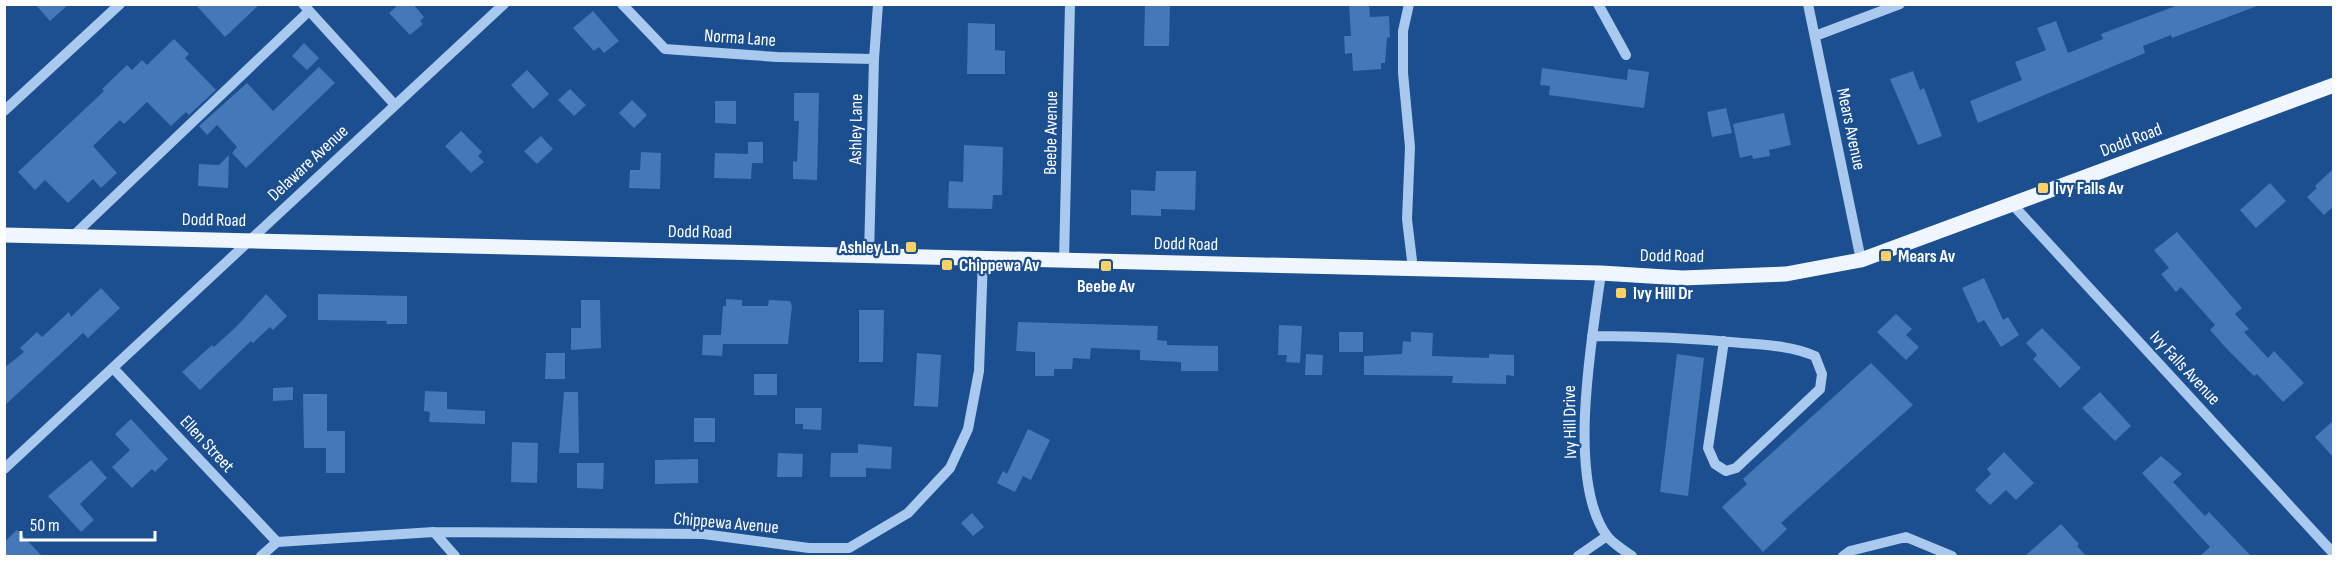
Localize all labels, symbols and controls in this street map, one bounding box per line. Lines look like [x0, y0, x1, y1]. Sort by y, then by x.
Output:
street label: Norma Lane [704, 25, 776, 51]
street label: Mears Avenue [1832, 86, 1870, 172]
street label: Beebe Avenue [1040, 91, 1062, 175]
street label: Ashley Lane [845, 93, 867, 166]
street label: Dodd Road [2097, 119, 2165, 161]
street label: Delaware Avenue [264, 121, 352, 205]
place label: Ivy Falls Av [2055, 178, 2124, 199]
marker: Ivy Falls Av [2036, 181, 2050, 195]
street label: Dodd Road [182, 209, 246, 231]
street label: Dodd Road [668, 221, 732, 243]
street label: Dodd Road [1154, 233, 1218, 255]
place label: Ashley Ln [838, 237, 899, 258]
marker: Ashley Ln [904, 240, 918, 254]
street label: Dodd Road [1640, 245, 1704, 267]
place label: Mears Av [1898, 246, 1956, 267]
marker: Mears Av [1879, 249, 1893, 263]
place label: Chippewa Av [959, 255, 1040, 276]
marker: Chippewa Av [940, 258, 954, 272]
marker: Beebe Av [1099, 259, 1113, 273]
place label: Beebe Av [1077, 276, 1135, 297]
place label: Ivy Hill Dr [1633, 283, 1694, 304]
marker: Ivy Hill Dr [1614, 286, 1628, 300]
street label: Ivy Falls Avenue [2145, 327, 2225, 409]
street label: Ivy Hill Drive [1559, 385, 1581, 459]
street label: Ellen Street [175, 411, 239, 477]
scale bar [21, 504, 154, 542]
street label: Chippewa Avenue [673, 508, 779, 538]
text: 50 m [30, 515, 60, 536]

